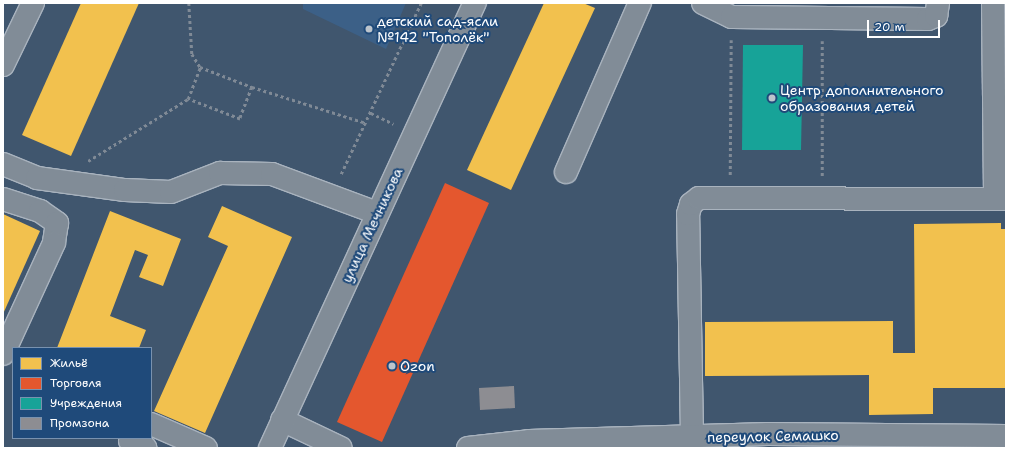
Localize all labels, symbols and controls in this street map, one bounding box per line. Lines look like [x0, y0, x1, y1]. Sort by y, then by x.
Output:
scale bar [869, 12, 942, 38]
place label: детский сад-ясли №142 "Тополёк" [377, 13, 498, 46]
text: 20 m [874, 19, 905, 35]
marker: детский сад-ясли №142 "Тополёк" [364, 24, 374, 34]
place label: Центр дополнительного образования детей [780, 82, 944, 114]
marker: Центр дополнительного образования детей [767, 93, 777, 103]
street label: улица Мечникова [338, 165, 406, 285]
legend [12, 347, 152, 439]
text: Жильё [50, 355, 88, 371]
place label: Ozon [400, 358, 435, 374]
marker: Ozon [387, 361, 397, 371]
text: Торговля [50, 375, 102, 391]
text: Учреждения [50, 395, 122, 411]
text: Промзона [50, 415, 109, 431]
street label: переулок Семашко [707, 426, 839, 446]

